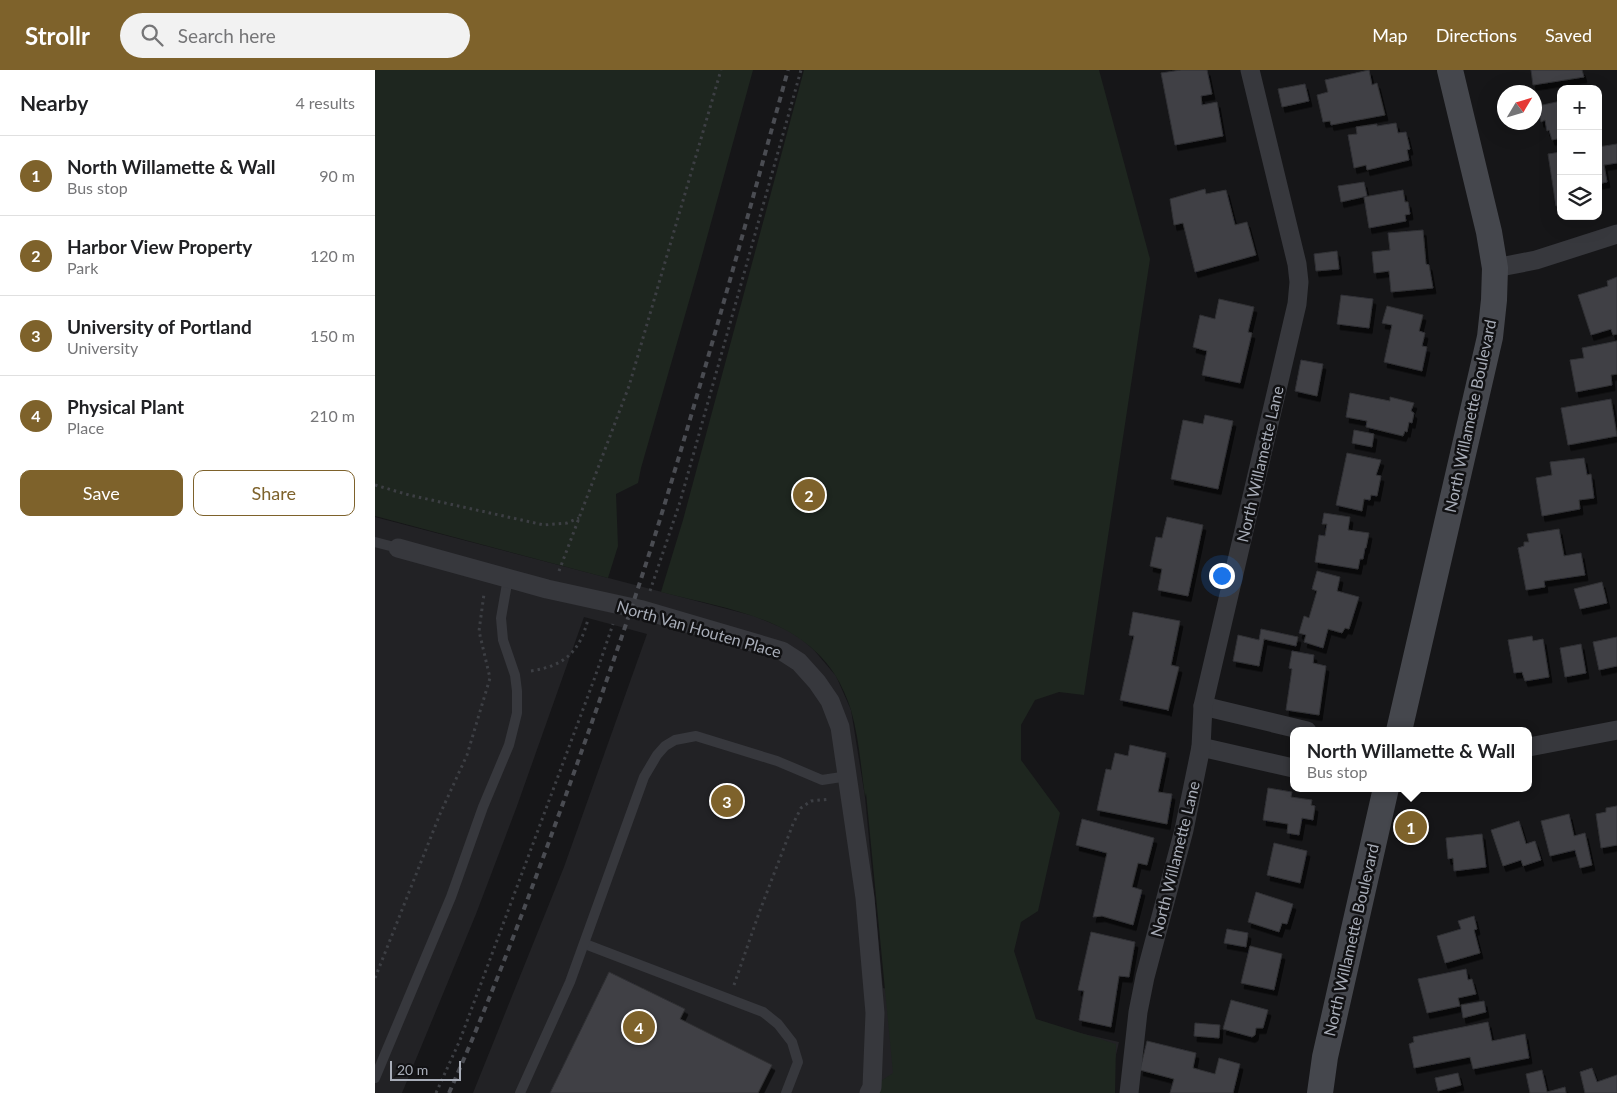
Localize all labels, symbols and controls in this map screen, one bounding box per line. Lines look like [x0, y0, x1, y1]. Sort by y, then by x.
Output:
search box [120, 13, 470, 58]
text: Strollr [25, 21, 90, 50]
icon: search [138, 21, 166, 49]
text: Search here [178, 24, 276, 47]
text: Map [1372, 24, 1408, 46]
text: Directions [1436, 24, 1517, 46]
text: Saved [1545, 24, 1592, 46]
north arrow [1497, 85, 1542, 130]
map controls [1557, 85, 1602, 220]
button: + [1557, 85, 1602, 130]
text: Nearby [20, 90, 88, 115]
text: 4 results [295, 93, 355, 112]
button: − [1557, 130, 1602, 175]
text: North Willamette & Wall [67, 155, 276, 178]
text: 1 [31, 166, 41, 185]
text: 90 m [319, 166, 355, 185]
button: layers [1557, 175, 1602, 220]
text: Bus stop [67, 178, 128, 197]
text: Harbor View Property [67, 235, 252, 258]
text: 2 [31, 246, 41, 265]
text: 120 m [310, 246, 355, 265]
text: Park [67, 258, 98, 277]
text: University of Portland [67, 315, 252, 338]
street label: North Willamette Boulevard [1440, 318, 1499, 514]
text: 3 [31, 326, 41, 345]
text: 150 m [310, 326, 355, 345]
text: University [67, 338, 138, 357]
street label: North Willamette Lane [1232, 384, 1287, 544]
text: Physical Plant [67, 395, 184, 418]
text: 4 [31, 406, 41, 425]
text: 210 m [310, 406, 355, 425]
text: Place [67, 418, 104, 437]
button: Save [20, 470, 183, 516]
button: Share [193, 470, 355, 516]
pin: 2 [793, 476, 825, 514]
your location [1209, 563, 1235, 589]
street label: North Van Houten Place [615, 596, 783, 661]
popup [1290, 727, 1532, 792]
text: North Willamette & Wall [1307, 739, 1515, 762]
text: Bus stop [1307, 762, 1368, 781]
street label: North Willamette Lane [1146, 779, 1203, 939]
pin: 3 [711, 782, 743, 820]
pin: 1 [1395, 808, 1427, 846]
street label: North Willamette Boulevard [1319, 842, 1382, 1038]
pin: 4 [623, 1008, 655, 1046]
scale bar [390, 1058, 461, 1081]
text: 20 m [397, 1061, 428, 1078]

